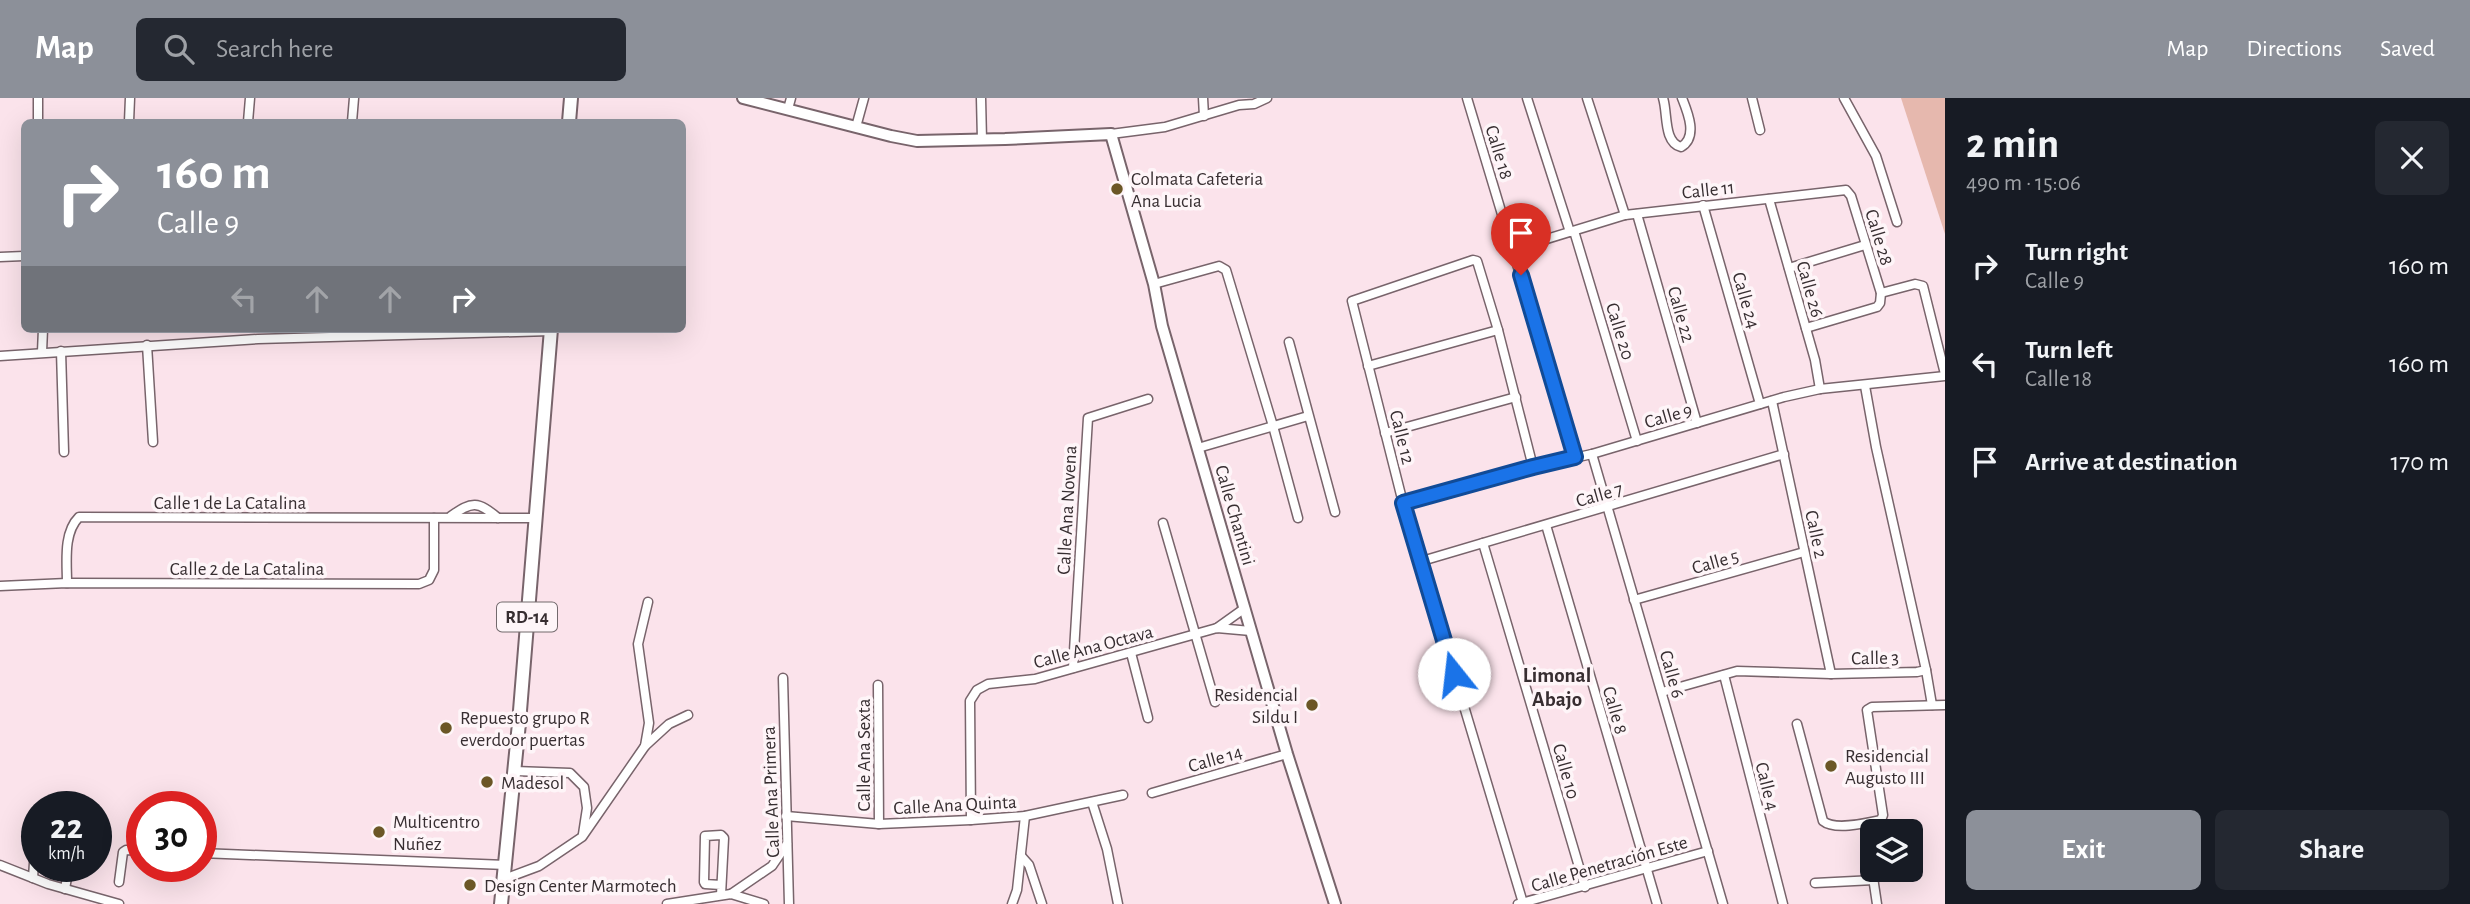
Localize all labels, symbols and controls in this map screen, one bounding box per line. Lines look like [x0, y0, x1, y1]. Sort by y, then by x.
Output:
search box [136, 18, 626, 81]
icon: search [160, 30, 198, 68]
text: Map [35, 32, 94, 65]
text: Search here [216, 36, 334, 62]
text: Map [2166, 37, 2208, 61]
text: Directions [2246, 37, 2342, 61]
text: Saved [2380, 37, 2435, 61]
button: close [2375, 121, 2449, 195]
street label: Calle 18 [1481, 123, 1516, 182]
text: 2 min [1966, 123, 2059, 165]
icon: right [42, 147, 133, 238]
text: 160 m [157, 149, 271, 198]
place label: Colmata Cafeteria Ana Lucia [1131, 170, 1263, 211]
text: 490 m · 15:06 [1966, 172, 2081, 195]
street label: Calle 11 [1681, 178, 1736, 203]
marker: Colmata Cafeteria Ana Lucia [1109, 181, 1125, 197]
pin [1491, 203, 1551, 275]
text: Calle 9 [157, 207, 239, 239]
street label: Calle 28 [1861, 207, 1896, 268]
icon: arrive [1502, 214, 1540, 252]
text: Turn right [2025, 239, 2128, 265]
icon: right [1966, 247, 2004, 285]
text: 160 m [2389, 253, 2449, 279]
street label: Calle 26 [1792, 259, 1827, 320]
street label: Calle 24 [1728, 270, 1763, 331]
text: Calle 9 [2025, 270, 2084, 293]
icon: left [225, 280, 263, 318]
icon: ahead [298, 280, 336, 318]
icon: ahead [371, 280, 409, 318]
icon: right [444, 280, 482, 318]
street label: Calle 22 [1664, 284, 1698, 345]
street label: Calle 20 [1602, 301, 1637, 362]
text: Turn left [2025, 337, 2113, 363]
icon: left [1966, 345, 2004, 383]
text: 160 m [2389, 351, 2449, 377]
text: Calle 18 [2025, 368, 2092, 391]
street label: Calle 9 [1642, 401, 1695, 432]
street label: Calle 12 [1386, 408, 1418, 467]
icon: arrive [1966, 443, 2004, 481]
street label: Calle Ana Novena [1055, 445, 1080, 575]
text: Arrive at destination [2025, 449, 2238, 475]
text: 170 m [2390, 449, 2449, 475]
street label: Calle Chantini [1211, 463, 1258, 568]
street label: Calle 7 [1574, 480, 1625, 511]
street label: Calle 1 de La Catalina [154, 494, 306, 513]
street label: Calle 2 [1801, 509, 1830, 560]
street label: Calle 5 [1690, 547, 1741, 578]
street label: Calle 2 de La Catalina [170, 560, 325, 579]
road number: RD-14 [497, 602, 557, 632]
street label: Calle Ana Octava [1032, 622, 1155, 673]
position arrow [1417, 637, 1491, 711]
street label: Calle 6 [1656, 648, 1687, 701]
street label: Calle 3 [1851, 649, 1899, 668]
district label: Limonal Abajo [1523, 665, 1591, 710]
street label: Calle 8 [1599, 684, 1630, 737]
place label: Residencial Sildu I [1214, 686, 1298, 727]
marker: Residencial Sildu I [1304, 697, 1320, 713]
street label: Calle Ana Sexta [855, 698, 874, 811]
place label: Repuesto grupo R everdoor puertas [460, 709, 590, 750]
marker: Repuesto grupo R everdoor puertas [438, 720, 454, 736]
street label: Calle Ana Primera [760, 726, 783, 858]
street label: Calle 10 [1549, 742, 1582, 801]
street label: Calle 14 [1186, 743, 1245, 776]
place label: Residencial Augusto III [1845, 747, 1929, 788]
marker: Residencial Augusto III [1823, 758, 1839, 774]
street label: Calle 4 [1751, 760, 1782, 812]
marker: Madesol [479, 774, 495, 790]
place label: Madesol [501, 774, 564, 793]
speed limit sign: 30 [126, 791, 217, 882]
street label: Calle Ana Quinta [893, 793, 1017, 818]
text: 22 [50, 810, 83, 845]
button: Exit [1966, 810, 2201, 890]
button: Share [2215, 810, 2449, 890]
place label: Multicentro Nuñez [393, 813, 480, 854]
map controls [1860, 819, 1923, 882]
button: layers [1860, 819, 1923, 882]
marker: Multicentro Nuñez [371, 824, 387, 840]
street label: Calle Penetración Este [1529, 833, 1690, 896]
text: km/h [48, 845, 85, 863]
marker: Design Center Marmotech [462, 877, 478, 893]
place label: Design Center Marmotech [484, 877, 677, 896]

